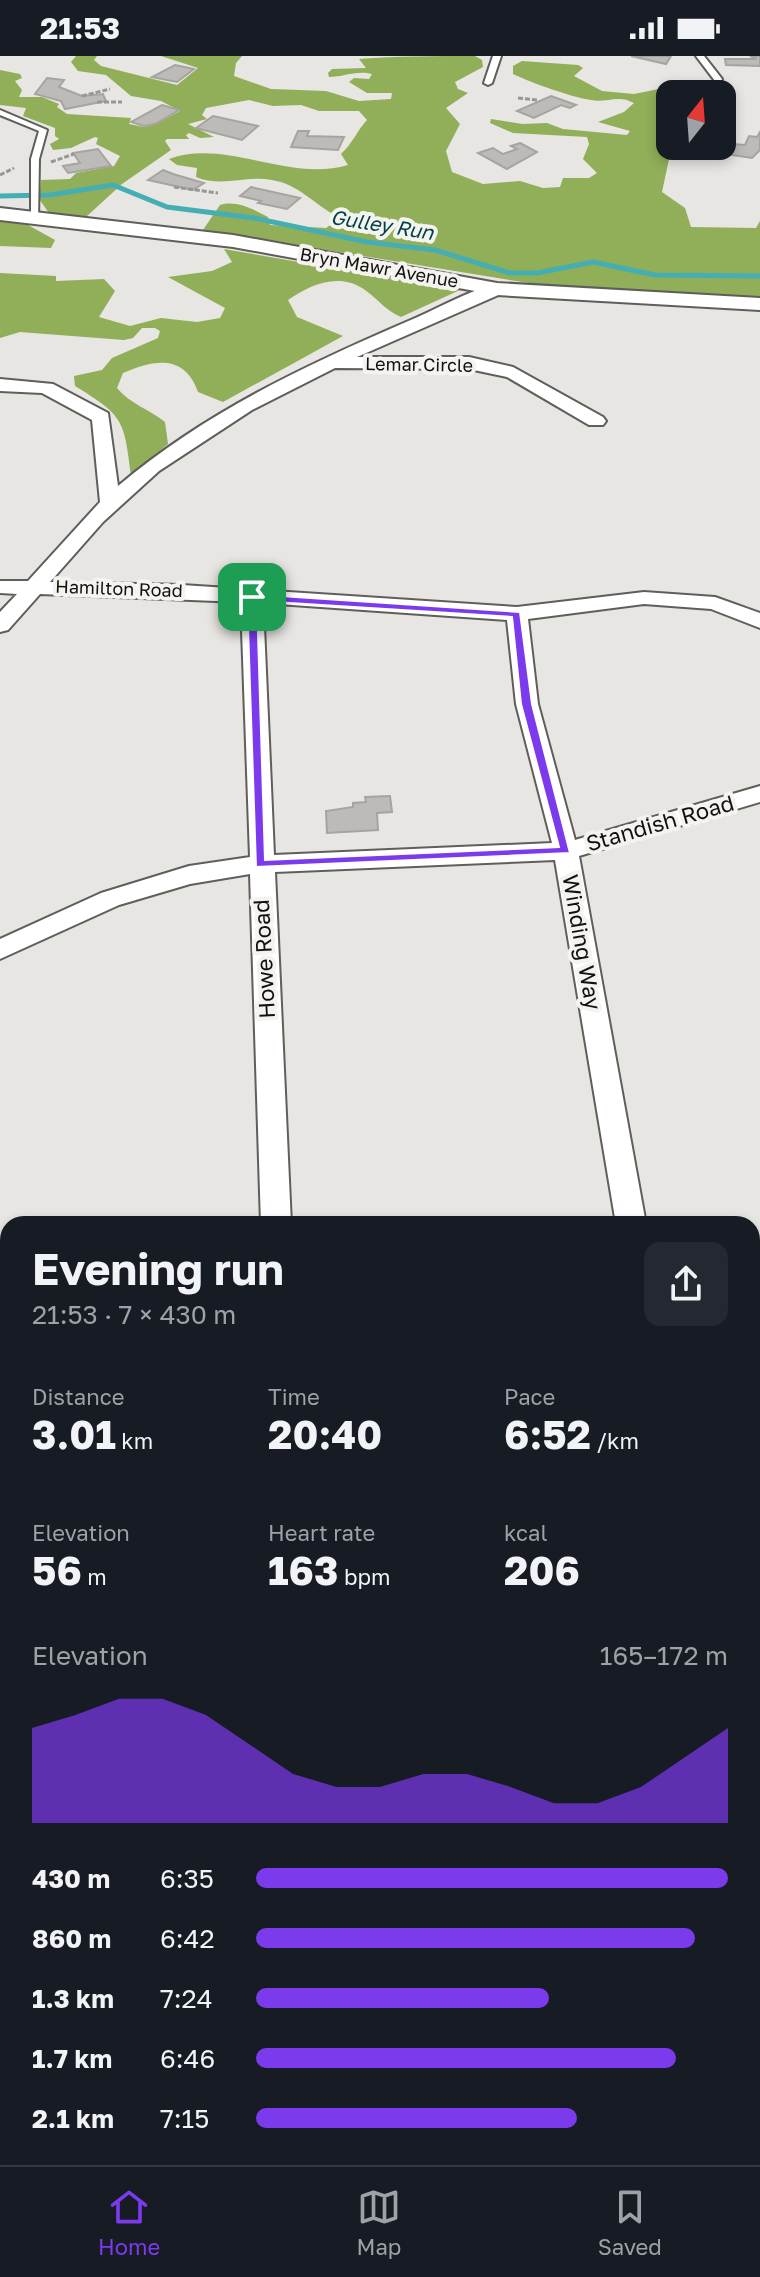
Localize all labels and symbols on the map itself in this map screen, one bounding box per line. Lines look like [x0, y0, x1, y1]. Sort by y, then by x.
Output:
north arrow [656, 80, 736, 160]
water label: Gulley Run [329, 204, 436, 245]
street label: Bryn Mawr Avenue [298, 242, 460, 292]
street label: Lemar Circle [365, 352, 473, 376]
pin [218, 563, 286, 631]
street label: Hamilton Road [55, 575, 183, 601]
street label: Standish Road [583, 789, 737, 857]
street label: Winding Way [557, 872, 608, 1012]
street label: Howe Road [247, 899, 280, 1019]

